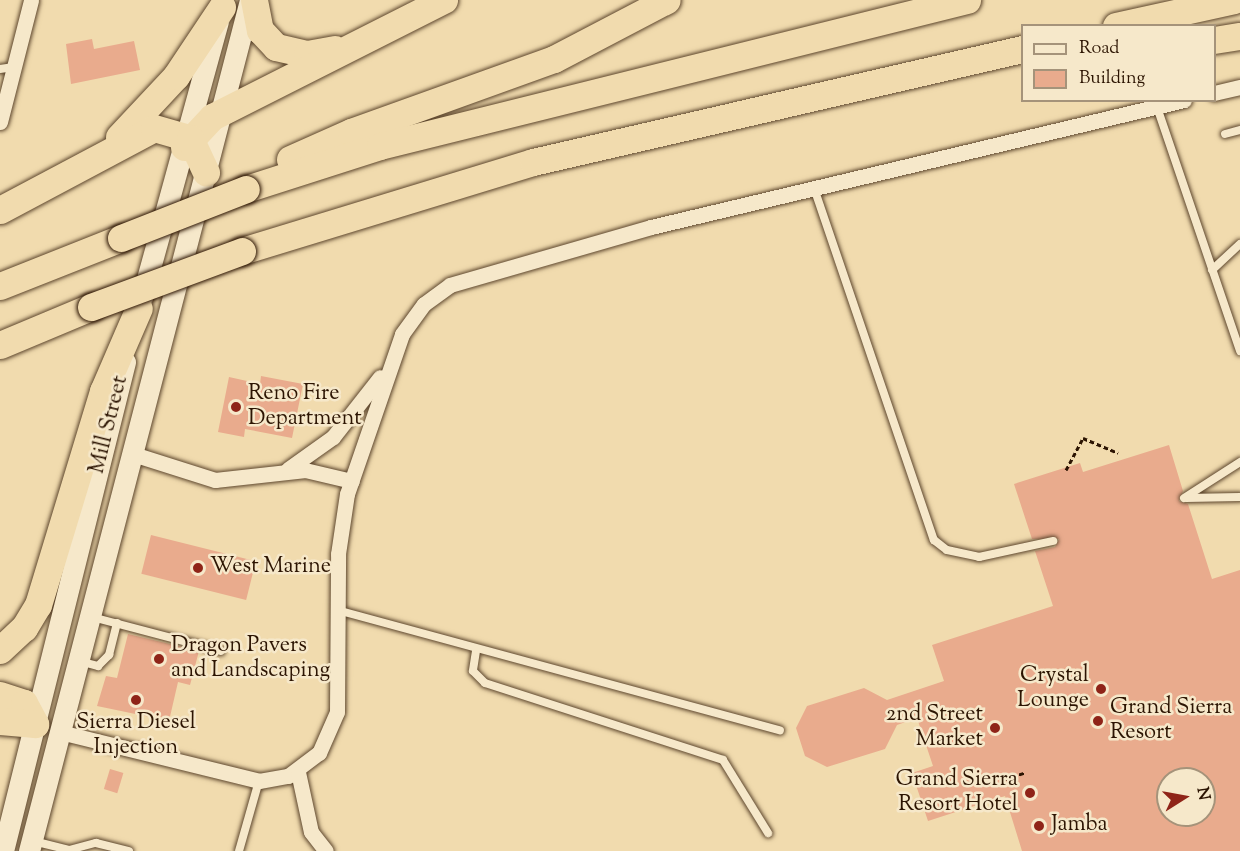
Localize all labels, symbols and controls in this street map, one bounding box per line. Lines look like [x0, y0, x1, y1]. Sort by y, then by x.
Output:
legend [1021, 24, 1216, 102]
text: Road [1079, 36, 1119, 62]
text: Building [1079, 66, 1145, 92]
street label: Mill Street [85, 373, 135, 477]
place label: Reno Fire Department [248, 381, 362, 433]
marker: Reno Fire Department [229, 400, 243, 414]
place label: West Marine [210, 555, 331, 581]
marker: West Marine [191, 561, 205, 575]
place label: Dragon Pavers and Landscaping [171, 633, 330, 684]
marker: Dragon Pavers and Landscaping [152, 652, 166, 666]
place label: Crystal Lounge [1017, 663, 1089, 714]
marker: Crystal Lounge [1094, 682, 1108, 696]
marker: Sierra Diesel Injection [129, 693, 143, 707]
place label: Grand Sierra Resort [1110, 695, 1232, 746]
place label: 2nd Street Market [886, 702, 983, 754]
place label: Sierra Diesel Injection [76, 710, 196, 762]
marker: Grand Sierra Resort [1091, 714, 1105, 728]
marker: 2nd Street Market [988, 721, 1002, 735]
place label: Grand Sierra Resort Hotel [896, 767, 1018, 818]
north arrow [1156, 767, 1216, 827]
text: N [1190, 785, 1215, 802]
marker: Grand Sierra Resort Hotel [1023, 786, 1037, 800]
place label: Jamba [1051, 813, 1108, 839]
marker: Jamba [1032, 819, 1046, 833]

